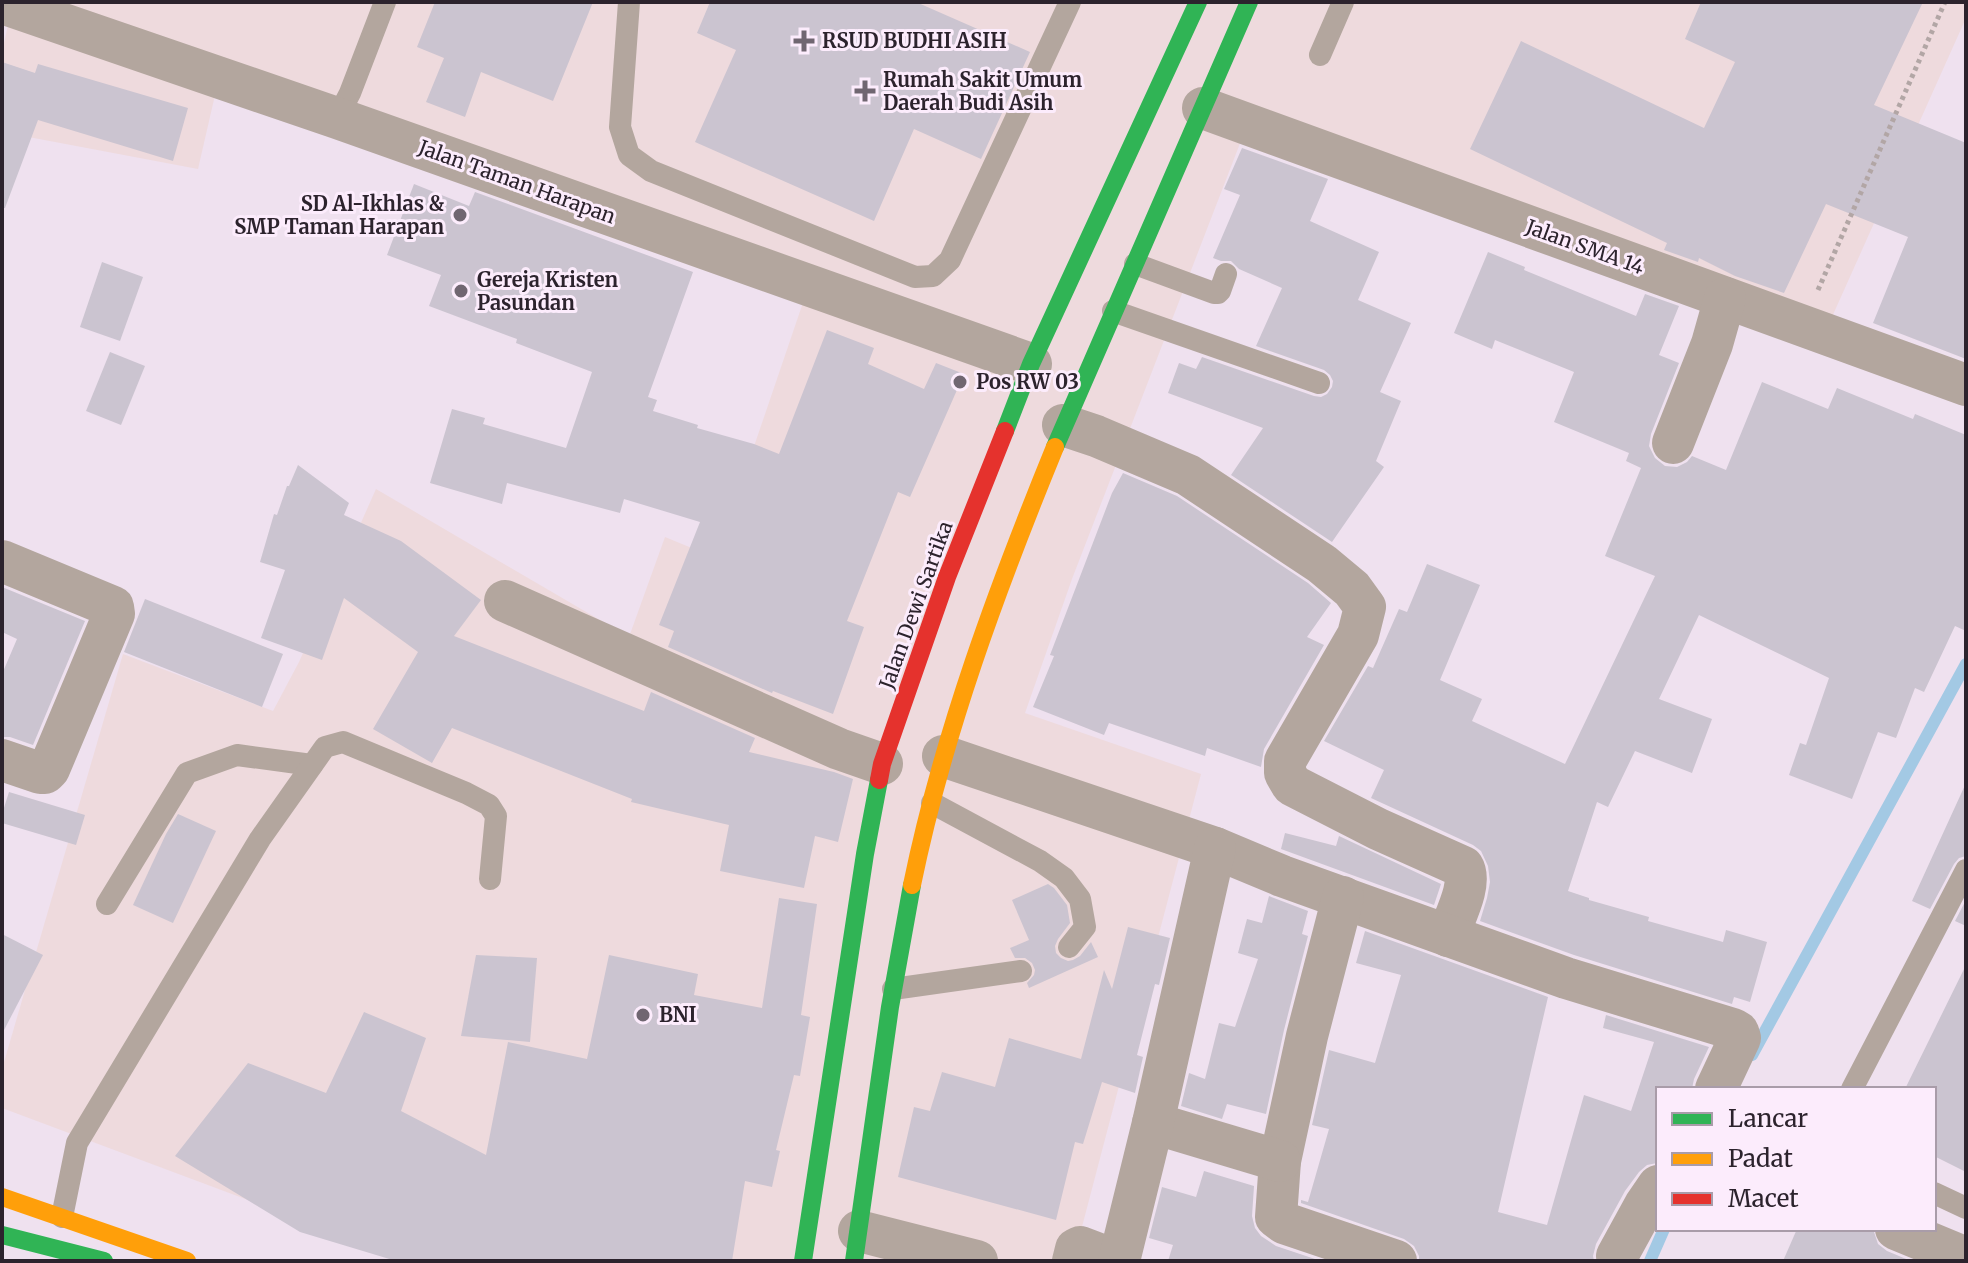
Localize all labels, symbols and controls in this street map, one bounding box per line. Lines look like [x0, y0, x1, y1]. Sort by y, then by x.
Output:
place label: RSUD BUDHI ASIH [822, 28, 1007, 53]
marker: RSUD BUDHI ASIH [793, 30, 815, 52]
place label: Rumah Sakit Umum Daerah Budi Asih [883, 67, 1082, 115]
marker: Rumah Sakit Umum Daerah Budi Asih [854, 80, 876, 102]
street label: Jalan Taman Harapan [414, 134, 619, 229]
place label: SD Al-Ikhlas & SMP Taman Harapan [234, 191, 444, 239]
marker: SD Al-Ikhlas & SMP Taman Harapan [451, 206, 469, 224]
street label: Jalan SMA 14 [1522, 213, 1648, 279]
place label: Gereja Kristen Pasundan [477, 267, 618, 315]
marker: Gereja Kristen Pasundan [452, 282, 470, 300]
place label: Pos RW 03 [976, 369, 1079, 394]
marker: Pos RW 03 [951, 373, 969, 391]
street label: Jalan Dewi Sartika [873, 517, 958, 693]
place label: BNI [659, 1002, 697, 1027]
marker: BNI [634, 1006, 652, 1024]
legend [1656, 1087, 1936, 1231]
text: Lancar [1728, 1103, 1808, 1134]
text: Padat [1728, 1143, 1793, 1174]
text: Macet [1728, 1183, 1799, 1214]

